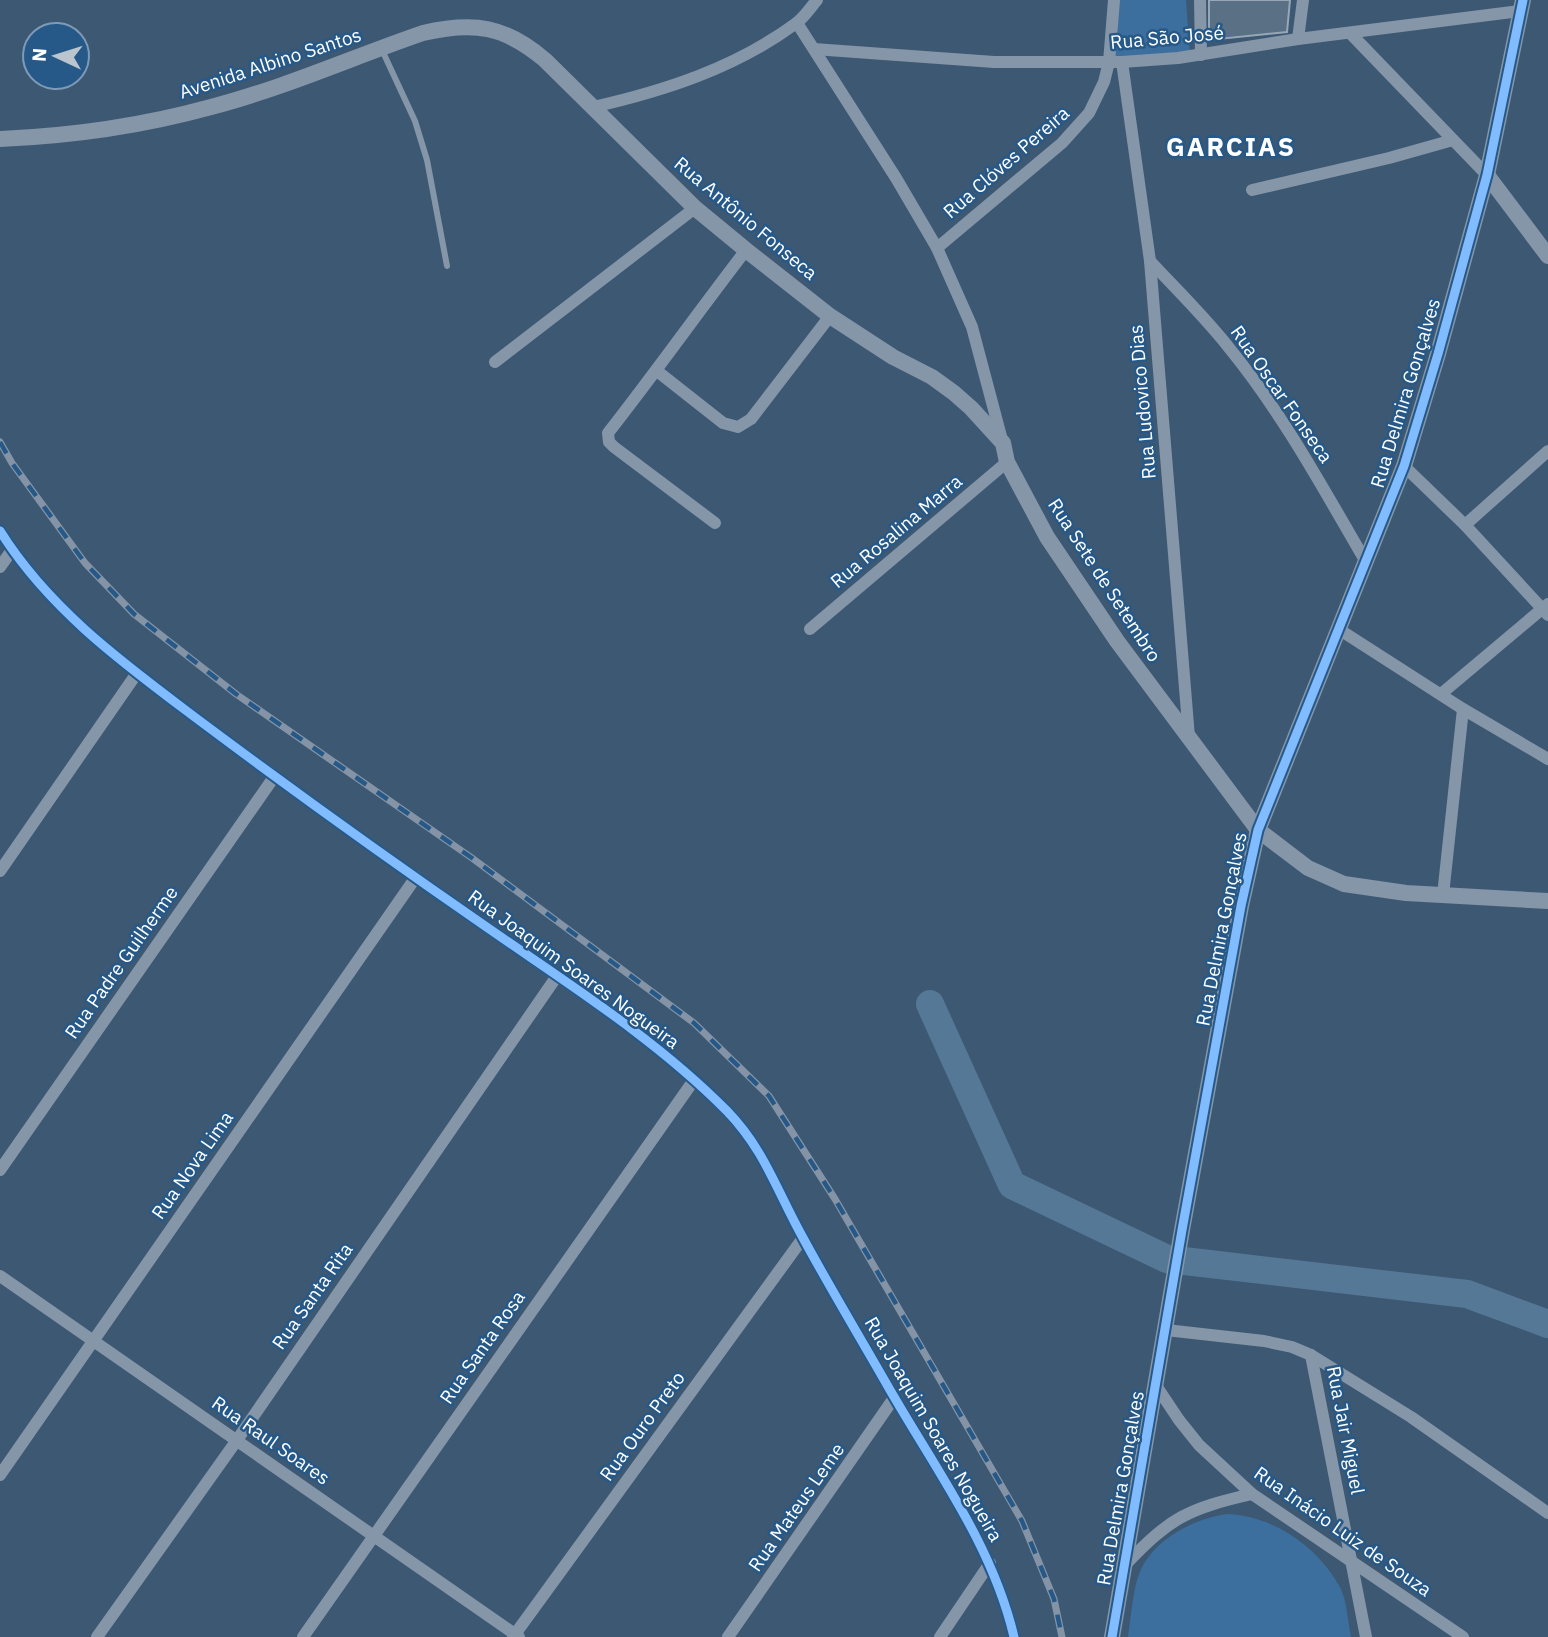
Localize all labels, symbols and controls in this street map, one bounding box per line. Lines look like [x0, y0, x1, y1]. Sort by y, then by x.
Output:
street label: Rua São José [1109, 20, 1225, 54]
north arrow [21, 21, 91, 91]
street label: Avenida Albino Santos [176, 22, 364, 104]
text: N [27, 47, 51, 63]
street label: Rua Clóves Pereira [938, 101, 1074, 223]
district label: GARCIAS [1166, 129, 1296, 163]
street label: Rua Antônio Fonseca [670, 151, 822, 285]
street label: Rua Delmira Gonçalves [1365, 295, 1445, 491]
street label: Rua Oscar Fonseca [1226, 321, 1338, 467]
street label: Rua Ludovico Dias [1123, 324, 1161, 480]
street label: Rua Rosalina Marra [825, 469, 967, 593]
street label: Rua Sete de Setembro [1043, 494, 1167, 666]
street label: Rua Delmira Gonçalves [1190, 830, 1252, 1028]
street label: Rua Padre Guilherme [59, 881, 183, 1043]
street label: Rua Joaquim Soares Nogueira [464, 884, 684, 1054]
street label: Rua Nova Lima [146, 1106, 238, 1224]
street label: Rua Santa Rita [266, 1238, 358, 1354]
street label: Rua Santa Rosa [434, 1286, 530, 1408]
street label: Rua Joaquim Soares Nogueira [860, 1312, 1008, 1546]
street label: Rua Jair Miguel [1322, 1364, 1370, 1496]
street label: Rua Ouro Preto [594, 1366, 690, 1486]
street label: Rua Delmira Gonçalves [1091, 1389, 1149, 1587]
street label: Rua Raul Soares [207, 1390, 335, 1490]
street label: Rua Mateus Leme [743, 1438, 849, 1576]
street label: Rua Inácio Luiz de Souza [1250, 1461, 1436, 1601]

